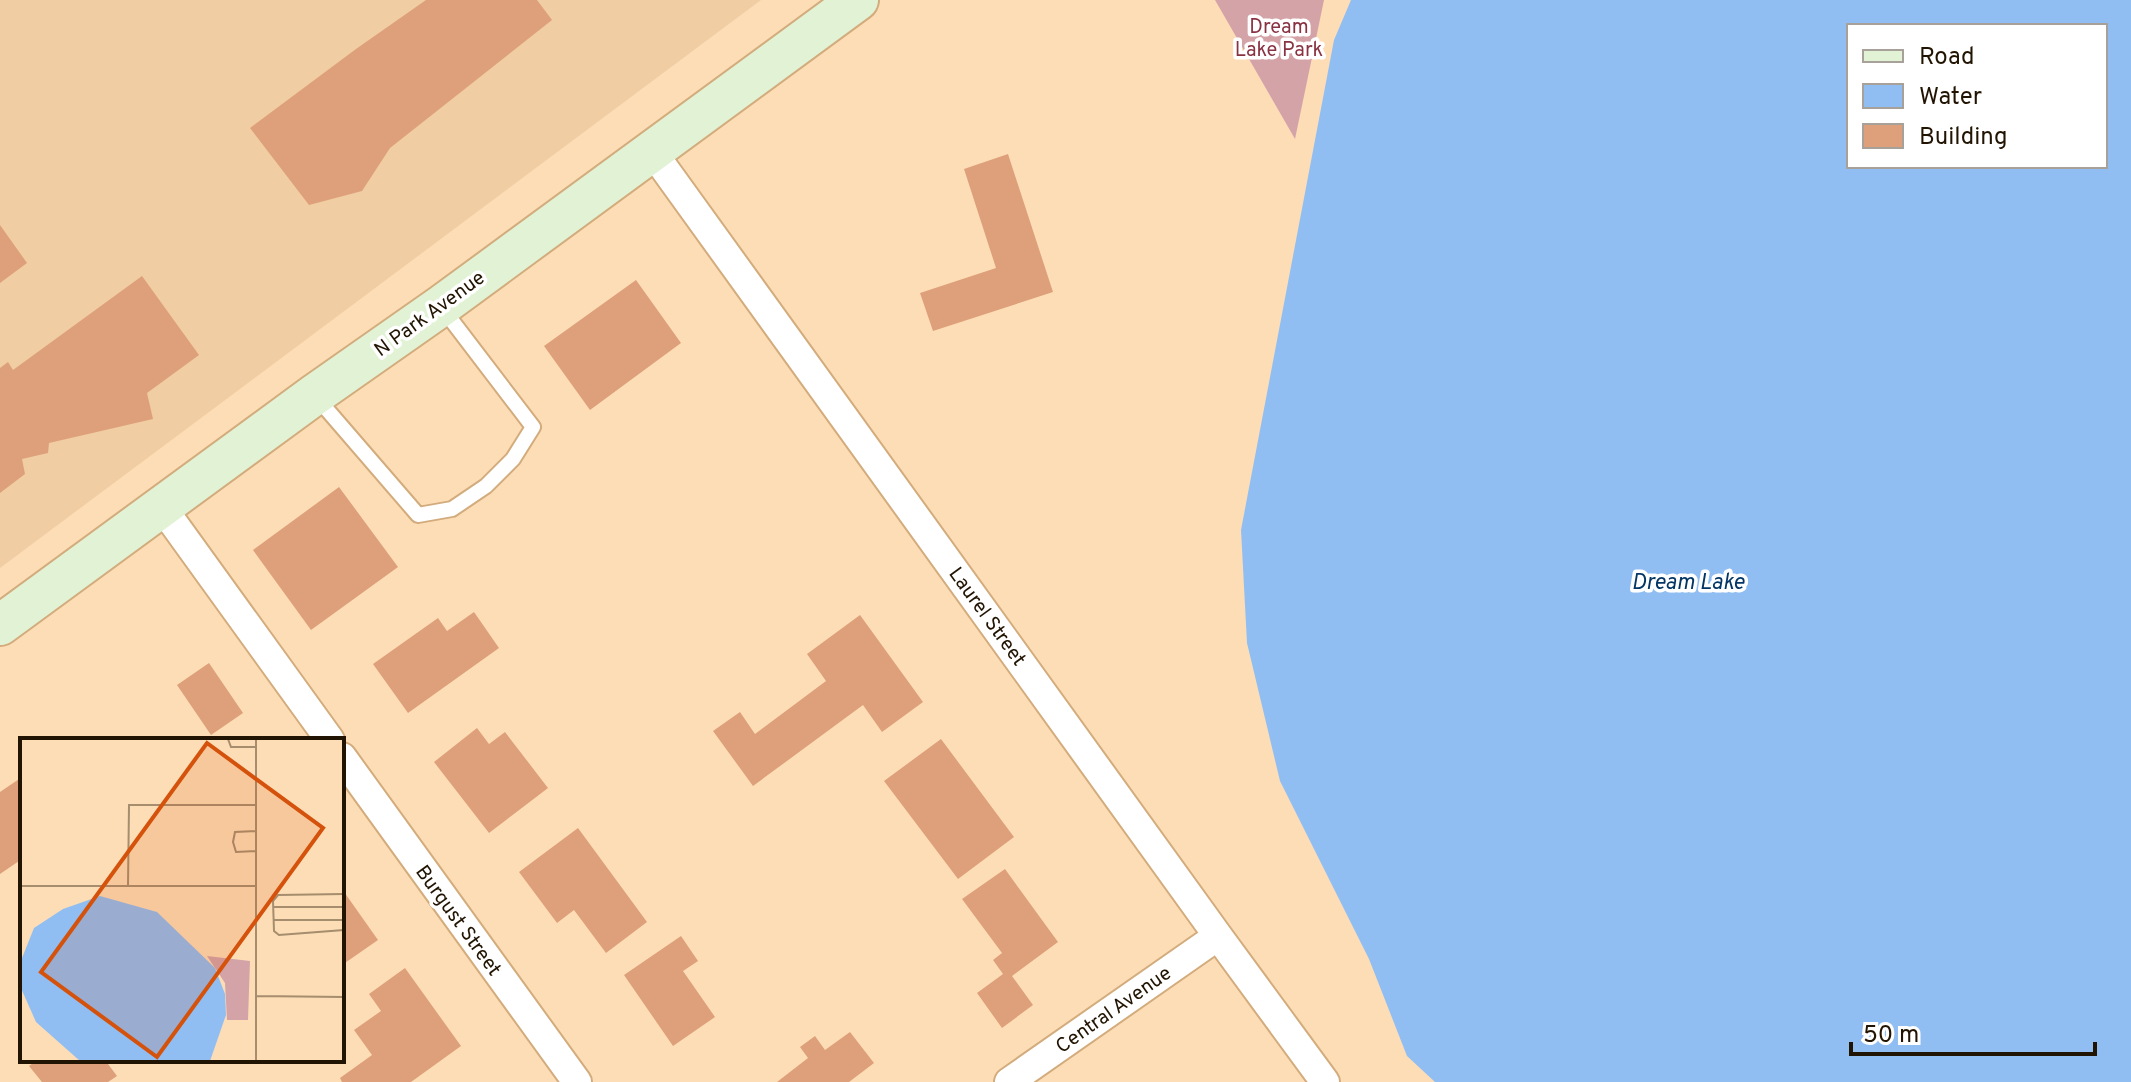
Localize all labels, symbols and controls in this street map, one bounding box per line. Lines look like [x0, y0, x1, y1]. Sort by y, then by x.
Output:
park label: Dream Lake Park [1235, 15, 1323, 64]
legend [1847, 24, 2107, 168]
text: Road [1919, 43, 1975, 73]
text: Water [1919, 83, 1982, 113]
text: Building [1919, 123, 2008, 153]
street label: N Park Avenue [370, 266, 491, 364]
street label: Laurel Street [942, 563, 1031, 672]
water label: Dream Lake [1632, 570, 1745, 597]
inset map [20, 738, 344, 1062]
street label: Burgust Street [408, 861, 506, 982]
street label: Central Avenue [1051, 961, 1177, 1060]
scale bar [1851, 1006, 2095, 1056]
text: 50 m [1863, 1021, 1919, 1051]

